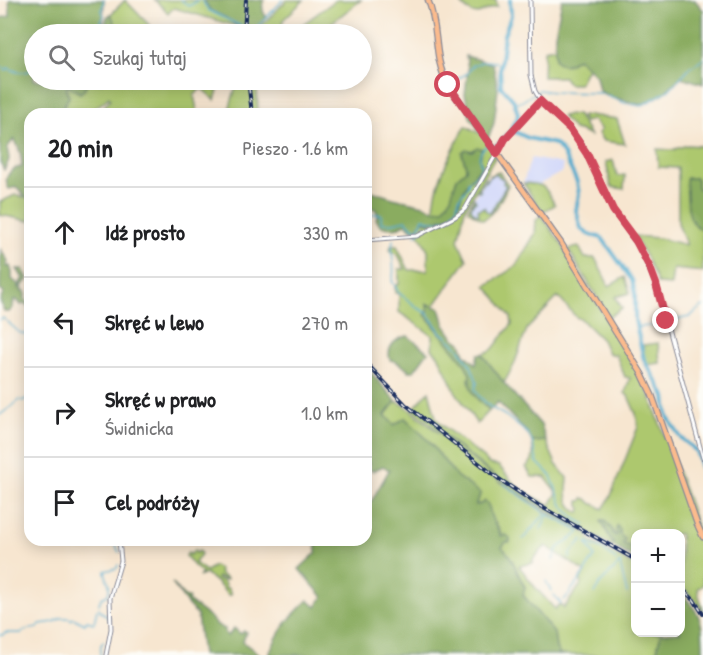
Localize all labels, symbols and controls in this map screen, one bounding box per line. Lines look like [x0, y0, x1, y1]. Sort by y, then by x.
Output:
search box [24, 24, 372, 90]
icon: search [45, 41, 78, 74]
text: Szukaj tutaj [93, 42, 187, 72]
route start [434, 71, 460, 97]
text: 20 min [48, 130, 113, 165]
text: Pieszo · 1.6 km [242, 134, 348, 161]
icon: ahead [48, 216, 81, 249]
text: Idź prosto [105, 217, 185, 247]
text: 330 m [303, 219, 348, 246]
icon: left [48, 306, 81, 339]
text: Skręć w lewo [105, 307, 204, 337]
route end [652, 307, 678, 333]
text: 270 m [302, 309, 348, 336]
text: Skręć w prawo [105, 384, 216, 414]
icon: right [48, 396, 81, 429]
text: 1.0 km [301, 399, 348, 426]
text: Świdnicka [105, 414, 173, 441]
icon: arrive [48, 486, 81, 519]
text: Cel podróży [105, 487, 200, 517]
map controls [631, 529, 685, 637]
button: + [631, 529, 685, 583]
button: − [631, 583, 685, 637]

